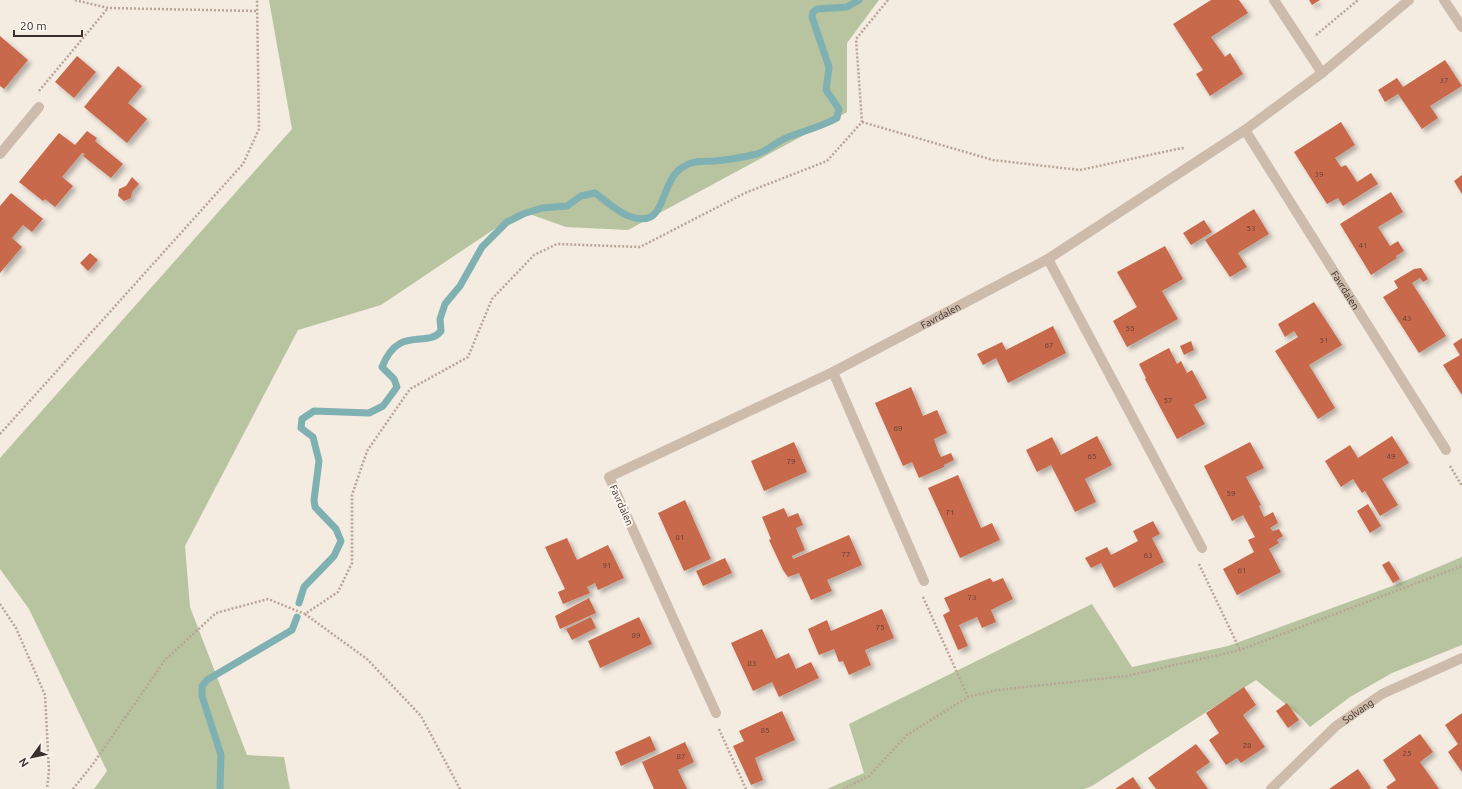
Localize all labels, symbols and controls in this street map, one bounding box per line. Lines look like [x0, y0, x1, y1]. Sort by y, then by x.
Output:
scale bar [14, 12, 82, 38]
text: 20 m [20, 19, 47, 32]
house number: 37 [1439, 76, 1449, 85]
house number: 39 [1314, 170, 1324, 179]
house number: 53 [1246, 224, 1256, 233]
house number: 41 [1358, 241, 1368, 250]
street label: Favrdalen [1329, 269, 1361, 312]
street label: Favrdalen [919, 301, 963, 331]
house number: 43 [1402, 314, 1412, 323]
house number: 55 [1125, 324, 1135, 333]
house number: 51 [1319, 336, 1329, 345]
house number: 67 [1044, 341, 1054, 350]
house number: 57 [1163, 396, 1173, 405]
house number: 69 [893, 424, 903, 433]
house number: 65 [1087, 452, 1097, 461]
house number: 49 [1386, 452, 1396, 461]
house number: 79 [786, 457, 796, 466]
street label: Favrdalen [608, 483, 635, 527]
house number: 59 [1226, 489, 1236, 498]
house number: 71 [945, 508, 955, 517]
house number: 81 [675, 533, 685, 542]
house number: 77 [841, 550, 851, 559]
house number: 63 [1143, 551, 1153, 560]
house number: 91 [602, 561, 612, 570]
house number: 61 [1237, 566, 1247, 575]
house number: 73 [967, 593, 977, 602]
house number: 75 [875, 623, 885, 632]
house number: 89 [631, 631, 641, 640]
house number: 83 [747, 659, 757, 668]
street label: Solvang [1340, 697, 1376, 726]
house number: 85 [760, 726, 770, 735]
north arrow [12, 737, 52, 777]
house number: 28 [1242, 741, 1252, 750]
house number: 25 [1402, 749, 1412, 758]
house number: 87 [676, 752, 686, 761]
text: N [16, 756, 31, 769]

